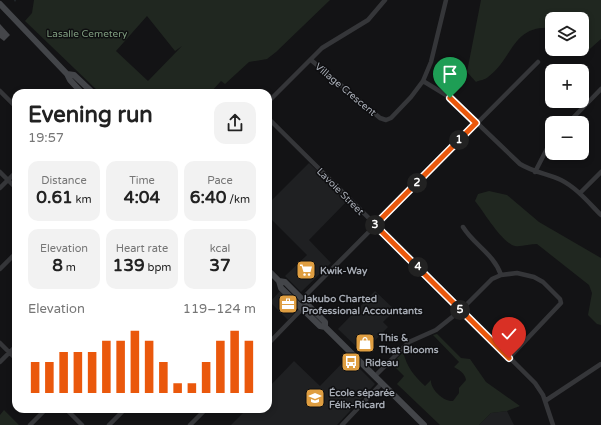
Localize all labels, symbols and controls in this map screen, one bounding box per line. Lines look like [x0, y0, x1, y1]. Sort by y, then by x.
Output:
map controls [545, 12, 589, 160]
button: layers [545, 12, 589, 56]
park label: Lasalle Cemetery [47, 28, 128, 40]
pin [433, 57, 467, 98]
street label: Village Crescent [312, 61, 379, 119]
icon: arrive [439, 63, 461, 85]
button: + [545, 64, 589, 108]
text: Evening run [28, 102, 153, 128]
button: share [214, 102, 256, 144]
button: − [545, 116, 589, 160]
text: 19:57 [28, 130, 64, 146]
pin: 1 [449, 130, 469, 150]
text: 1 [456, 133, 462, 146]
street label: Lavoie Street [314, 166, 367, 218]
pin: 2 [407, 173, 427, 193]
text: Distance [41, 174, 87, 187]
text: Time [129, 174, 155, 187]
text: Pace [207, 174, 233, 187]
text: 2 [414, 176, 420, 189]
text: 0.61 [36, 187, 73, 208]
text: 4:04 [124, 187, 160, 208]
text: 6:40 [190, 187, 226, 208]
text: km [73, 193, 92, 206]
text: /km [226, 193, 250, 206]
pin: 3 [365, 215, 385, 235]
text: 3 [372, 218, 378, 231]
text: Elevation [40, 242, 88, 255]
text: Heart rate [116, 242, 168, 255]
text: kcal [210, 242, 230, 255]
text: 8 [52, 255, 63, 276]
text: 139 [113, 255, 145, 276]
text: 37 [209, 255, 231, 276]
pin: 4 [408, 257, 428, 277]
supermarket icon: Kwik-Way [295, 259, 317, 281]
text: 4 [415, 260, 421, 273]
text: m [63, 261, 76, 274]
text: bpm [145, 261, 171, 274]
place label: Kwik-Way [320, 265, 368, 277]
office icon: Jakubo Charted Professional Accountants [277, 293, 299, 315]
place label: Jakubo Charted Professional Accountants [301, 293, 423, 317]
pin: 5 [450, 300, 470, 320]
text: Elevation [28, 301, 85, 317]
text: 119–124 m [183, 301, 256, 317]
text: 5 [457, 303, 463, 316]
pin [492, 317, 526, 358]
icon: check [498, 323, 520, 345]
shop icon: This & That Blooms [354, 332, 376, 354]
place label: This & That Blooms [378, 332, 439, 356]
bus stop icon: Rideau [340, 351, 362, 373]
place label: Rideau [365, 357, 398, 369]
school or university icon: École séparée Félix-Ricard [304, 387, 326, 409]
place label: École séparée Félix-Ricard [329, 387, 395, 411]

